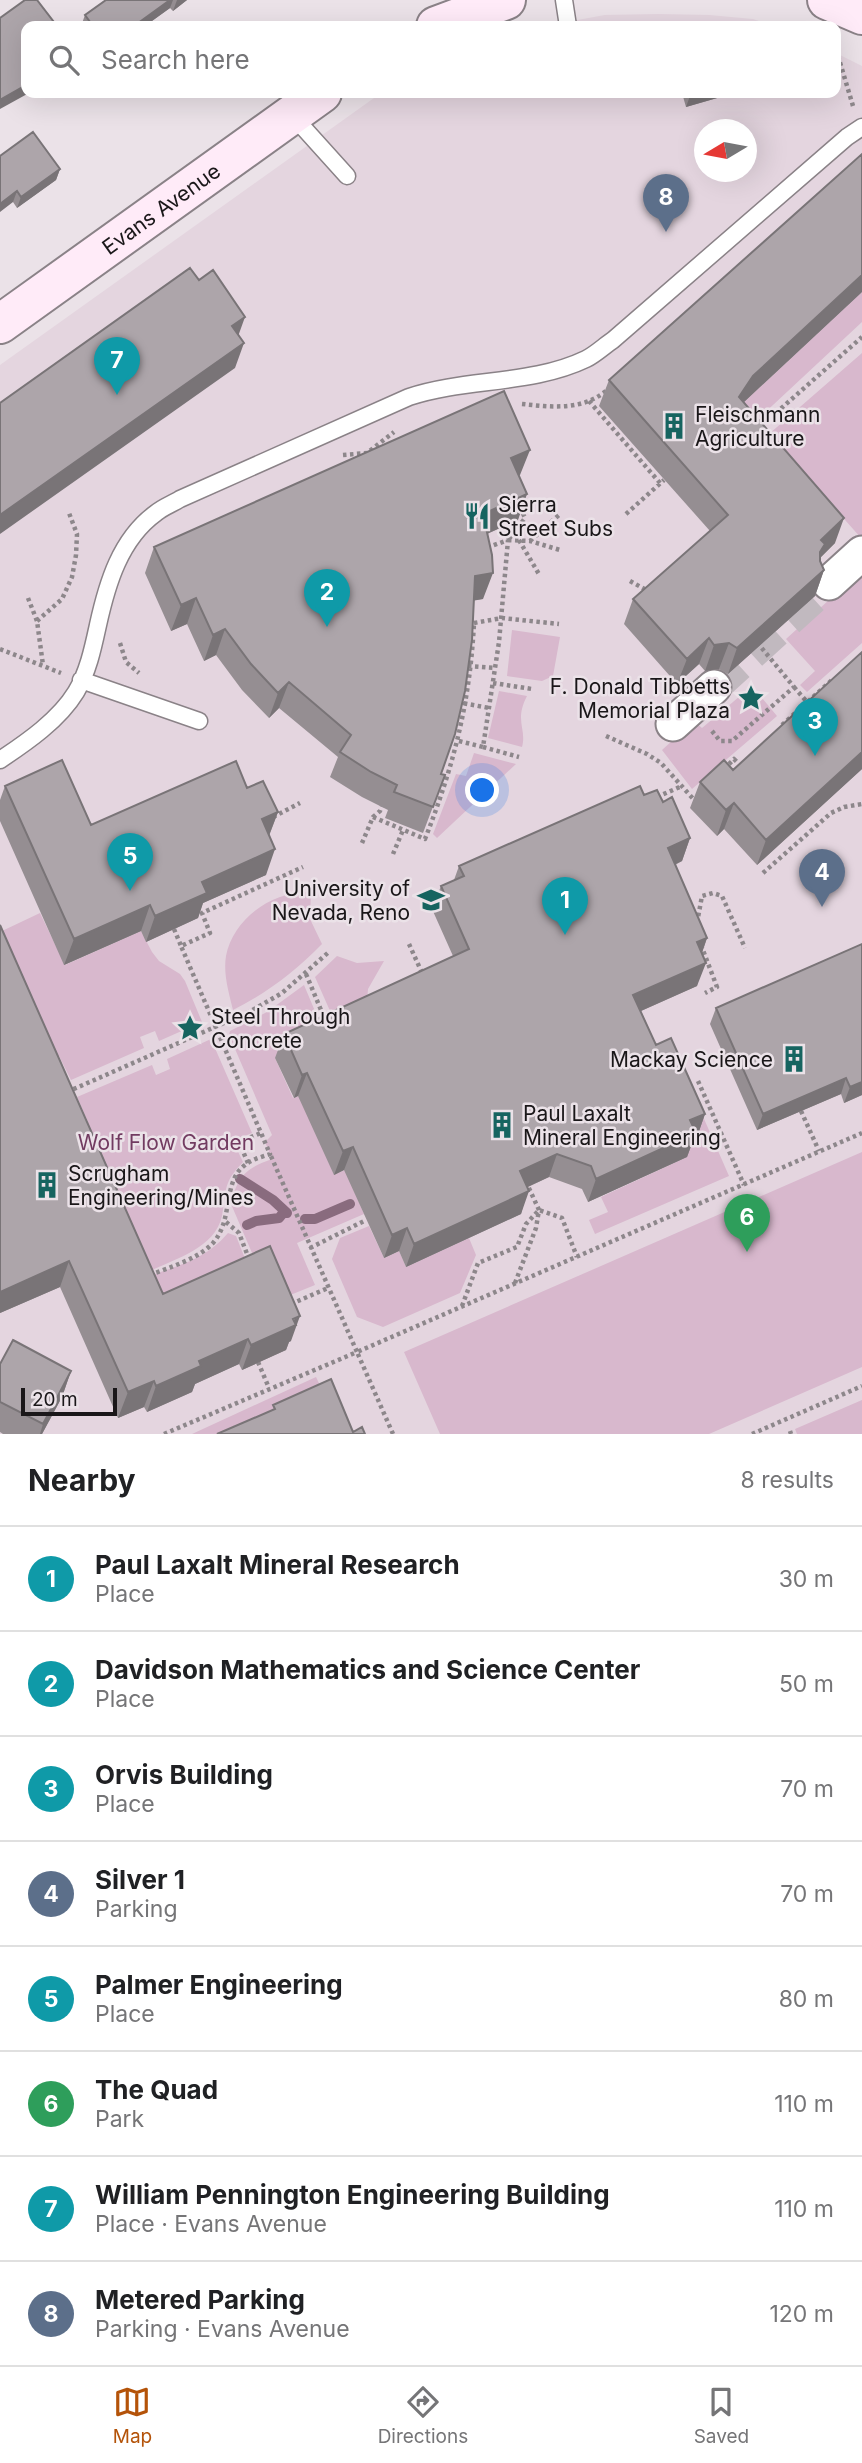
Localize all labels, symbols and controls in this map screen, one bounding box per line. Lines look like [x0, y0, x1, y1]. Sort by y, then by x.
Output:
search box [21, 21, 841, 98]
icon: search [45, 41, 83, 79]
text: Search here [101, 44, 250, 75]
north arrow [694, 119, 757, 182]
street label: Evans Avenue [97, 158, 225, 259]
pin: 8 [643, 174, 689, 232]
pin: 7 [94, 337, 140, 395]
place label: Fleischmann Agriculture [695, 402, 820, 451]
building icon: Fleischmann Agriculture [659, 411, 689, 441]
place label: Sierra Street Subs [498, 492, 613, 541]
restaurant icon: Sierra Street Subs [462, 501, 492, 531]
pin: 2 [304, 569, 350, 627]
place label: F. Donald Tibbetts Memorial Plaza [550, 674, 730, 723]
place icon: F. Donald Tibbetts Memorial Plaza [736, 683, 766, 713]
pin: 3 [792, 698, 838, 756]
your location [465, 773, 499, 807]
pin: 5 [107, 833, 153, 891]
pin: 4 [799, 849, 845, 907]
place label: University of Nevada, Reno [272, 876, 410, 925]
pin: 1 [542, 877, 588, 935]
school or university icon: University of Nevada, Reno [416, 885, 446, 915]
place label: Steel Through Concrete [211, 1004, 350, 1053]
place icon: Steel Through Concrete [175, 1013, 205, 1043]
building icon: Mackay Science [779, 1044, 809, 1074]
place label: Mackay Science [610, 1047, 773, 1072]
place label: Paul Laxalt Mineral Engineering [523, 1101, 721, 1150]
building icon: Paul Laxalt Mineral Engineering [487, 1110, 517, 1140]
park label: Wolf Flow Garden [78, 1130, 254, 1155]
place label: Scrugham Engineering/Mines [68, 1161, 254, 1210]
building icon: Scrugham Engineering/Mines [32, 1170, 62, 1200]
pin: 6 [724, 1194, 770, 1252]
scale bar [21, 1385, 117, 1417]
text: 20 m [32, 1388, 78, 1411]
text: Nearby [28, 1462, 136, 1498]
text: 8 results [741, 1466, 834, 1494]
text: Paul Laxalt Mineral Research [95, 1549, 460, 1580]
text: 1 [46, 1565, 56, 1593]
text: 30 m [779, 1565, 834, 1593]
text: Place [95, 1580, 155, 1608]
text: Davidson Mathematics and Science Center [95, 1654, 640, 1685]
text: 2 [44, 1670, 58, 1698]
text: 50 m [779, 1670, 834, 1698]
text: Place [95, 1685, 155, 1713]
text: Orvis Building [95, 1759, 273, 1790]
text: 3 [44, 1775, 58, 1803]
text: 70 m [780, 1775, 834, 1803]
text: Place [95, 1790, 155, 1818]
text: Silver 1 [95, 1864, 185, 1895]
text: 4 [43, 1880, 59, 1908]
text: 70 m [780, 1880, 834, 1908]
text: Parking [95, 1895, 178, 1923]
text: Palmer Engineering [95, 1969, 343, 2000]
text: 5 [44, 1985, 58, 2013]
text: 80 m [779, 1985, 834, 2013]
text: Place [95, 2000, 155, 2028]
text: The Quad [95, 2074, 218, 2105]
text: 6 [44, 2090, 58, 2118]
text: 110 m [774, 2090, 834, 2118]
text: Park [95, 2105, 144, 2133]
text: William Pennington Engineering Building [95, 2179, 610, 2210]
text: 7 [44, 2195, 58, 2223]
text: 110 m [774, 2195, 834, 2223]
text: Place · Evans Avenue [95, 2210, 327, 2238]
text: Metered Parking [95, 2284, 305, 2315]
text: 8 [44, 2300, 58, 2328]
text: 120 m [769, 2300, 834, 2328]
text: Parking · Evans Avenue [95, 2315, 350, 2343]
tab: Map [113, 2383, 152, 2448]
tab: Directions [378, 2383, 468, 2448]
tab: Saved [694, 2383, 749, 2448]

